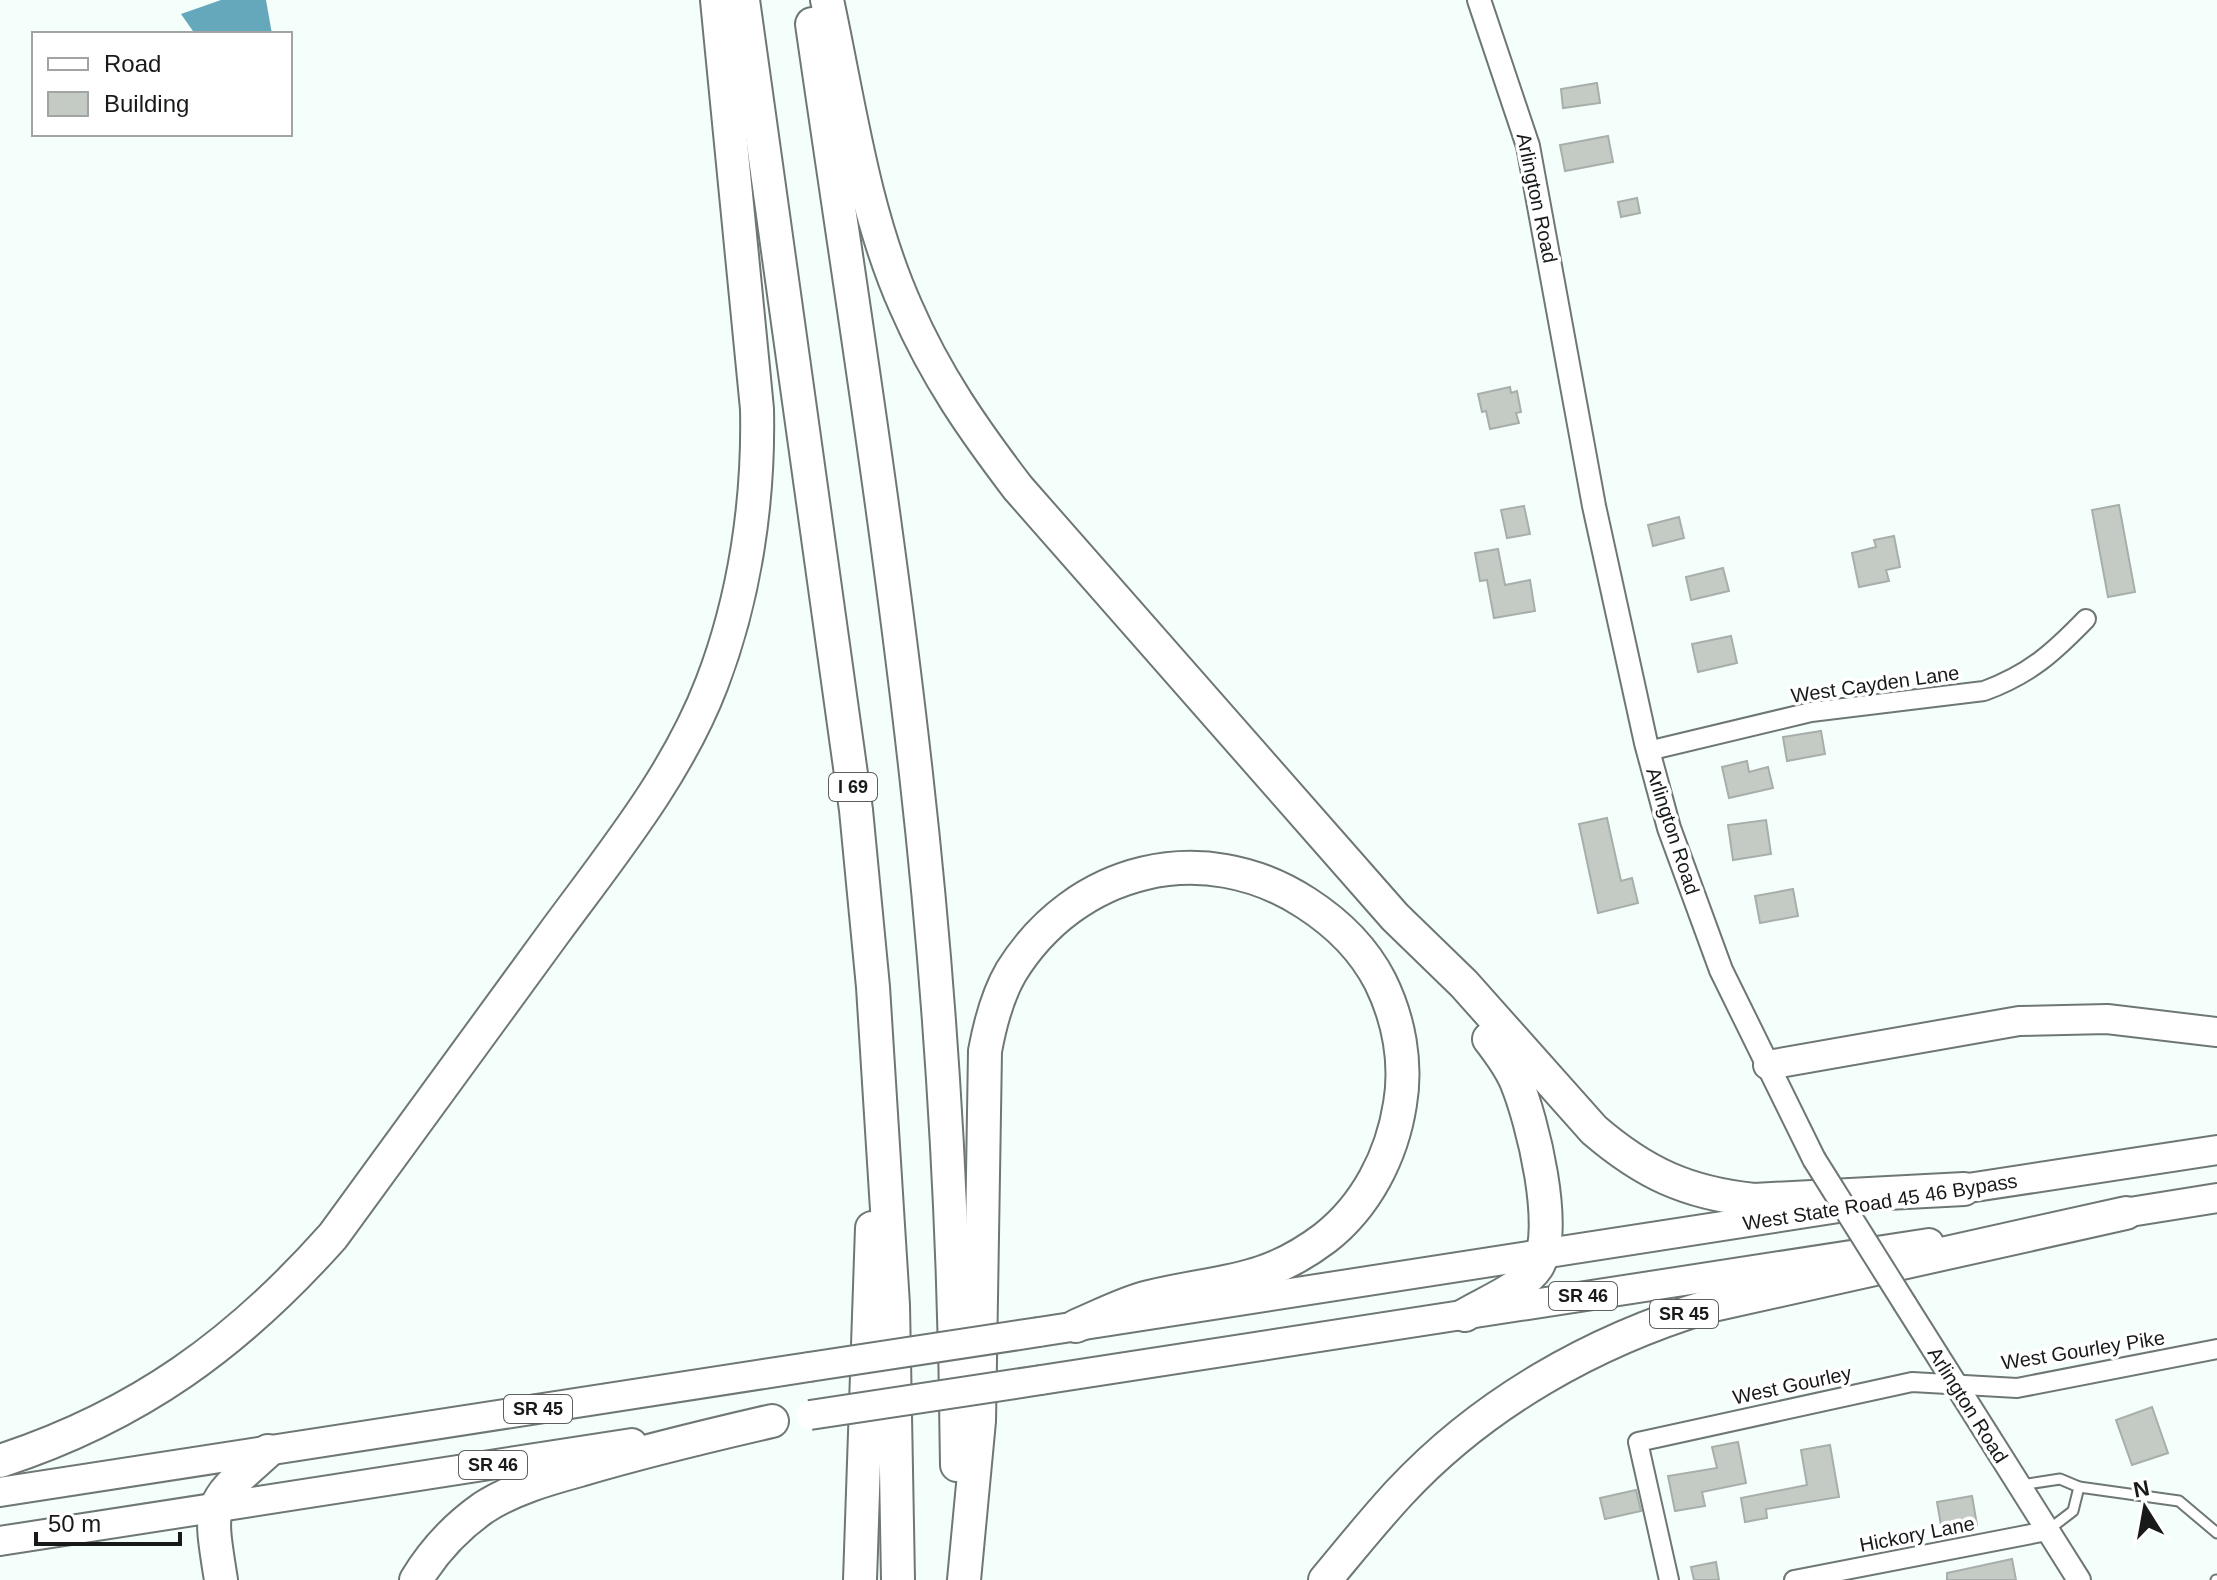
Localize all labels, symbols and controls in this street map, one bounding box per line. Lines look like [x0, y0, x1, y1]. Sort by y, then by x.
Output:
legend [32, 32, 292, 136]
text: Road [104, 50, 161, 77]
text: Building [104, 90, 189, 117]
street label: Arlington Road [1512, 131, 1562, 265]
street label: West Cayden Lane [1789, 661, 1961, 707]
street label: Arlington Road [1642, 765, 1704, 897]
road number: I 69 [829, 773, 877, 801]
street label: West State Road 45 46 Bypass [1741, 1169, 2019, 1235]
road number: SR 46 [1549, 1282, 1617, 1310]
road number: SR 45 [1650, 1300, 1718, 1328]
street label: West Gourley Pike [2000, 1326, 2166, 1374]
street label: Arlington Road [1924, 1343, 2012, 1467]
street label: West Gourley [1731, 1362, 1853, 1408]
road number: SR 45 [504, 1395, 572, 1423]
road number: SR 46 [459, 1451, 527, 1479]
north arrow [2105, 1468, 2185, 1548]
text: N [2131, 1475, 2151, 1503]
scale bar [36, 1496, 180, 1546]
text: 50 m [48, 1510, 101, 1537]
street label: Hickory Lane [1858, 1512, 1976, 1556]

